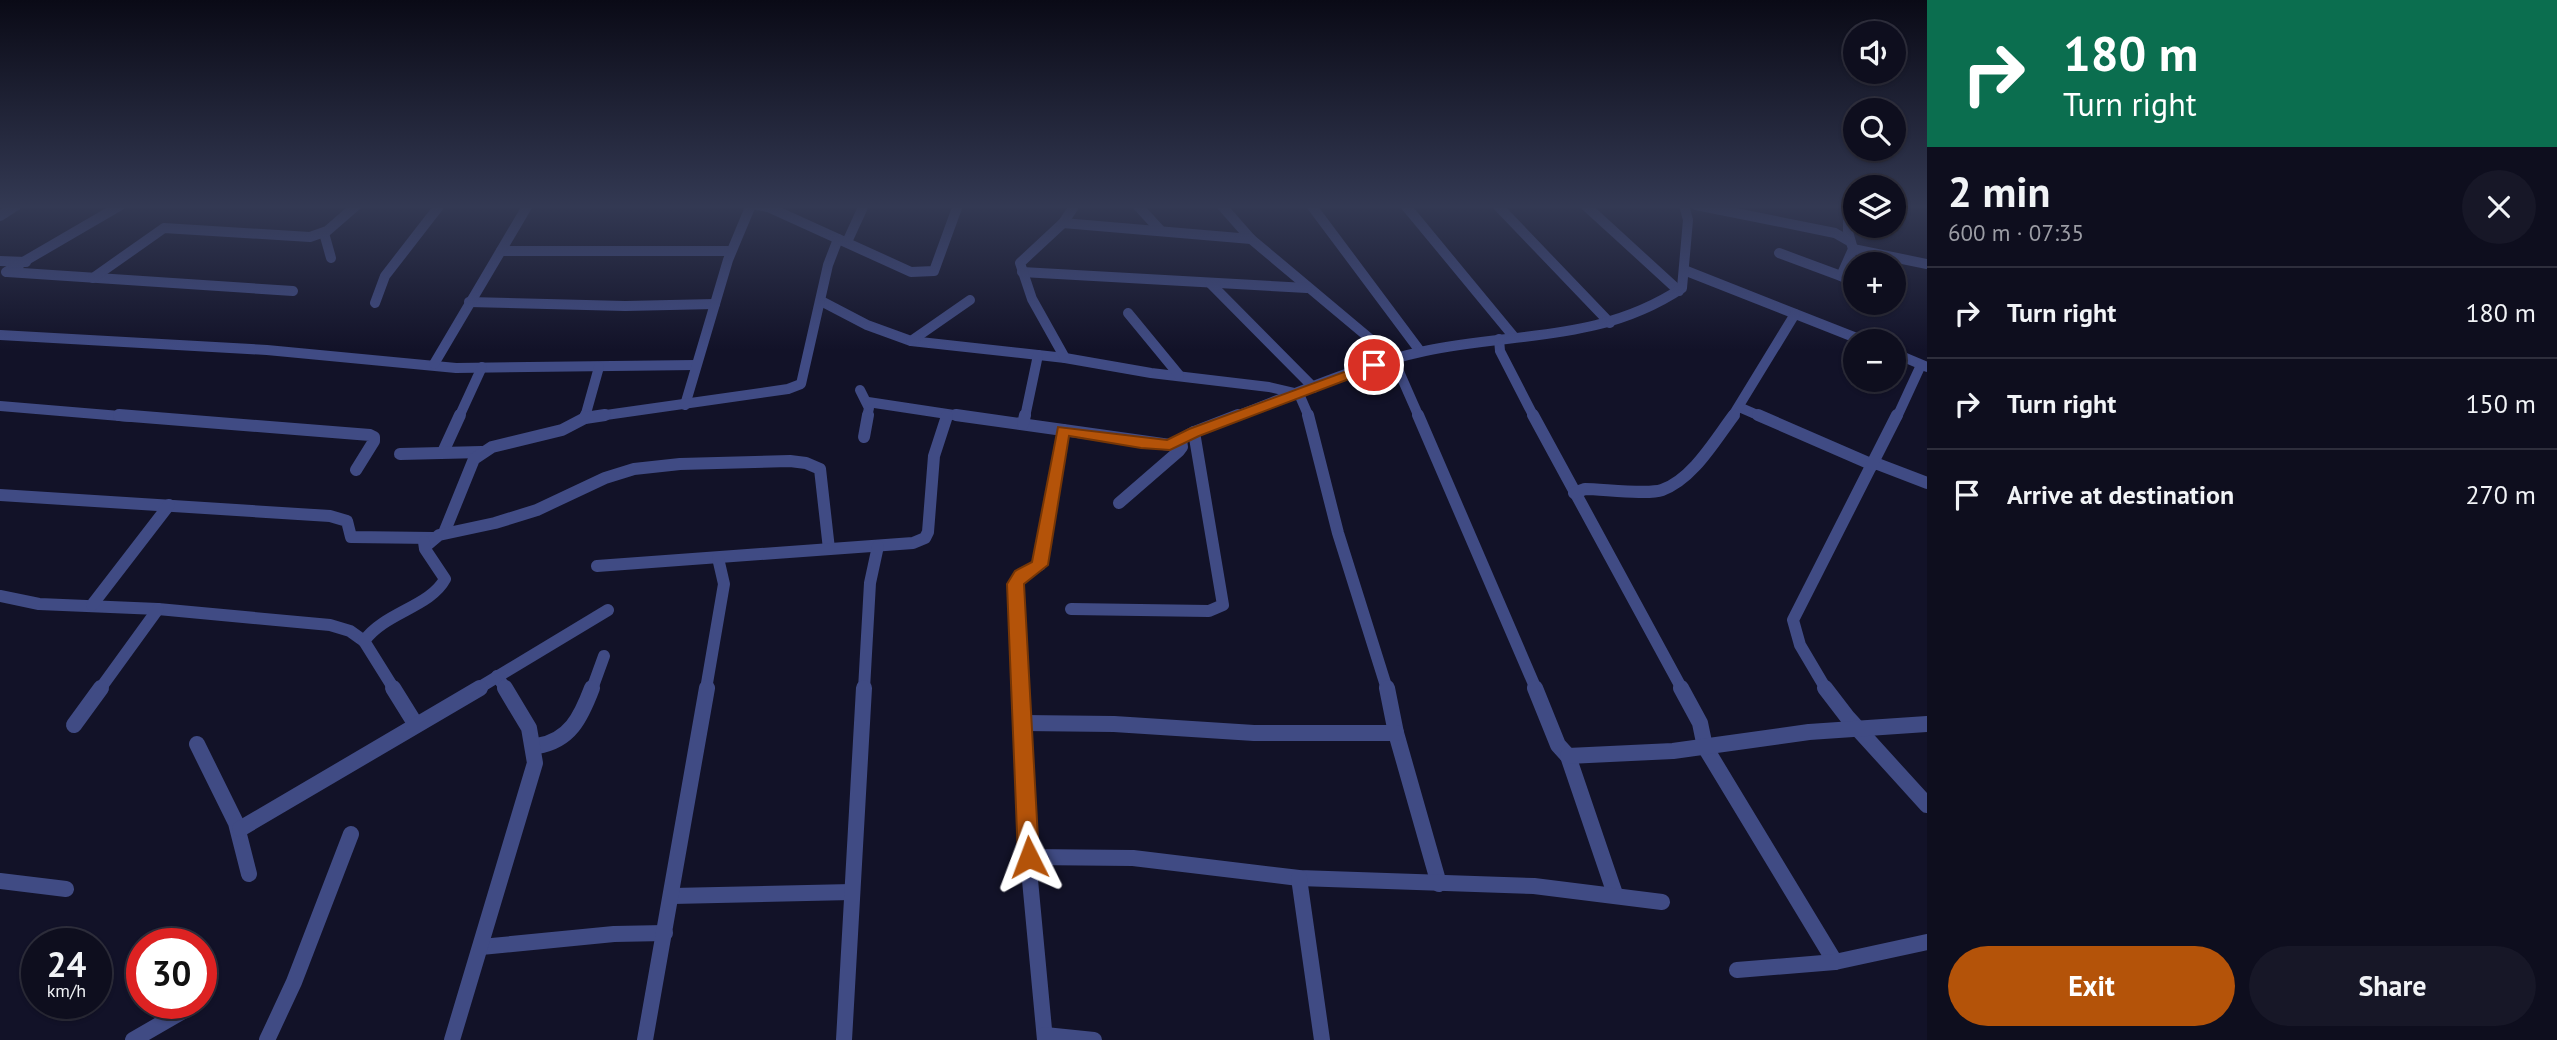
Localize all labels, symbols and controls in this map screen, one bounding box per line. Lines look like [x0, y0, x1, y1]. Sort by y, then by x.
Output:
map controls [1843, 21, 1906, 392]
button: sound [1843, 21, 1906, 84]
text: 180 m [2063, 21, 2198, 85]
icon: right [1948, 28, 2039, 119]
text: Turn right [2063, 83, 2197, 125]
button: search [1843, 98, 1906, 161]
text: 2 min [1948, 164, 2050, 219]
button: close [2462, 170, 2536, 244]
button: layers [1843, 175, 1906, 238]
text: 600 m · 07:35 [1948, 218, 2084, 247]
button: + [1843, 252, 1906, 315]
icon: right [1948, 294, 1986, 332]
text: Turn right [2007, 296, 2116, 329]
text: 180 m [2465, 296, 2536, 329]
button: − [1843, 329, 1906, 392]
pin [1344, 335, 1404, 395]
icon: arrive [1355, 346, 1393, 384]
icon: right [1948, 385, 1986, 423]
text: Turn right [2007, 387, 2116, 420]
text: 150 m [2465, 387, 2536, 420]
icon: arrive [1948, 476, 1986, 514]
text: Arrive at destination [2007, 478, 2234, 511]
text: 270 m [2465, 478, 2536, 511]
position arrow [992, 820, 1066, 894]
speed limit sign: 30 [126, 928, 217, 1019]
text: 24 [47, 941, 86, 987]
button: Exit [1948, 946, 2235, 1026]
button: Share [2249, 946, 2536, 1026]
text: km/h [47, 979, 86, 1002]

